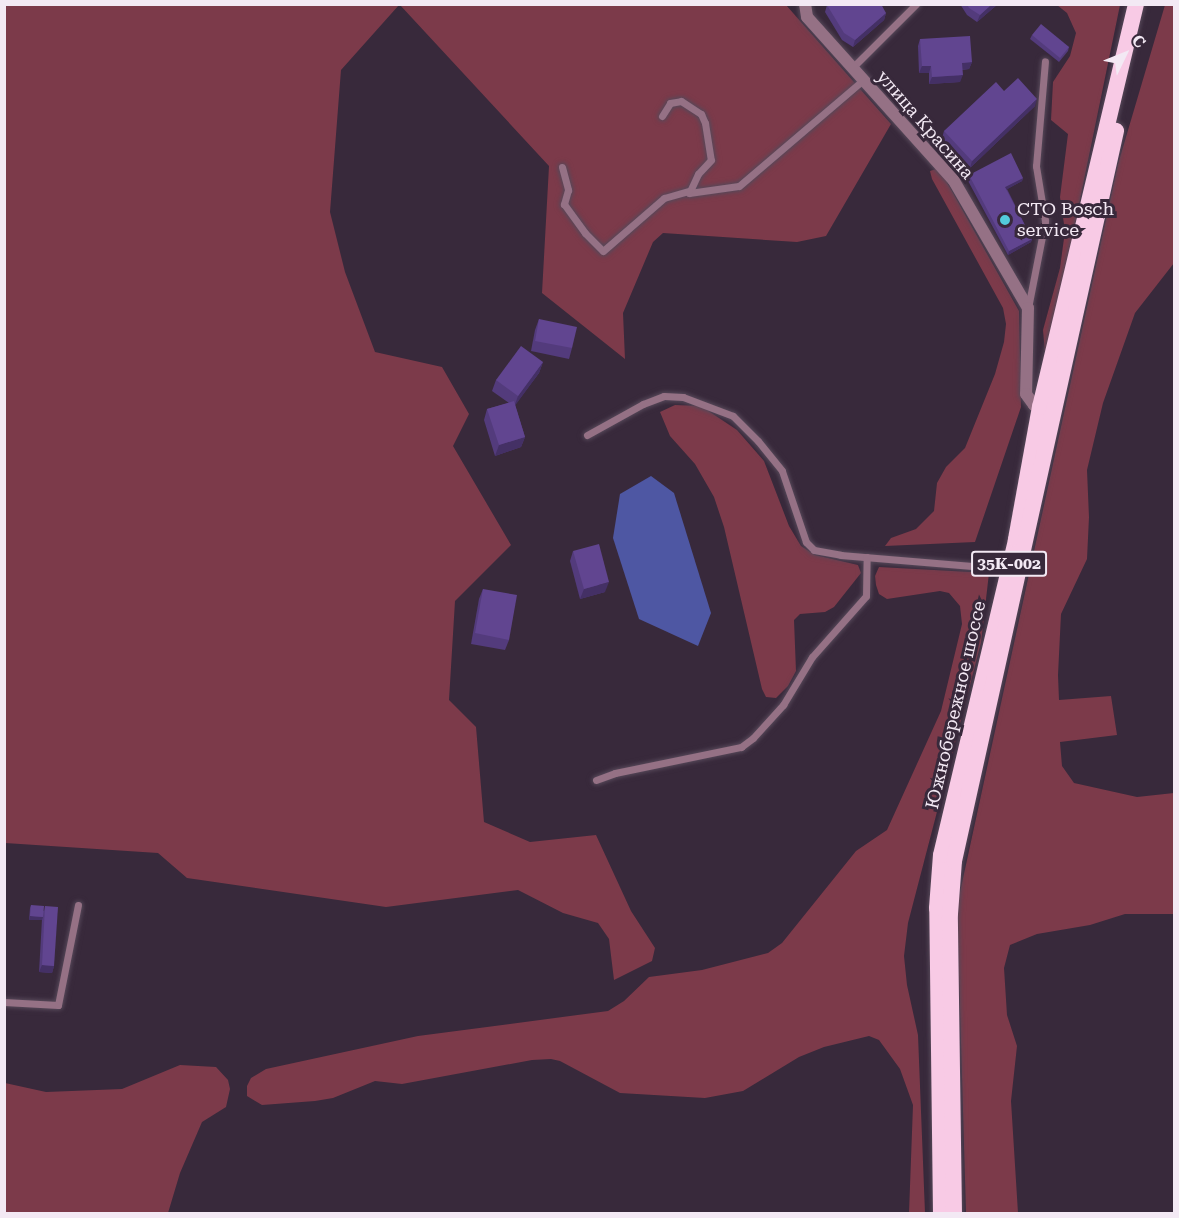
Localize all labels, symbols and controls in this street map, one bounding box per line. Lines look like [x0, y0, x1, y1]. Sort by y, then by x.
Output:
north arrow [1095, 24, 1155, 84]
text: С [1128, 31, 1149, 52]
street label: улица Красина [872, 66, 978, 184]
place label: СТО Bosch service [1017, 199, 1114, 242]
marker: СТО Bosch service [998, 213, 1012, 227]
road number: 35К-002 [970, 551, 1048, 577]
street label: Южнобережное шоссе [922, 599, 990, 811]

